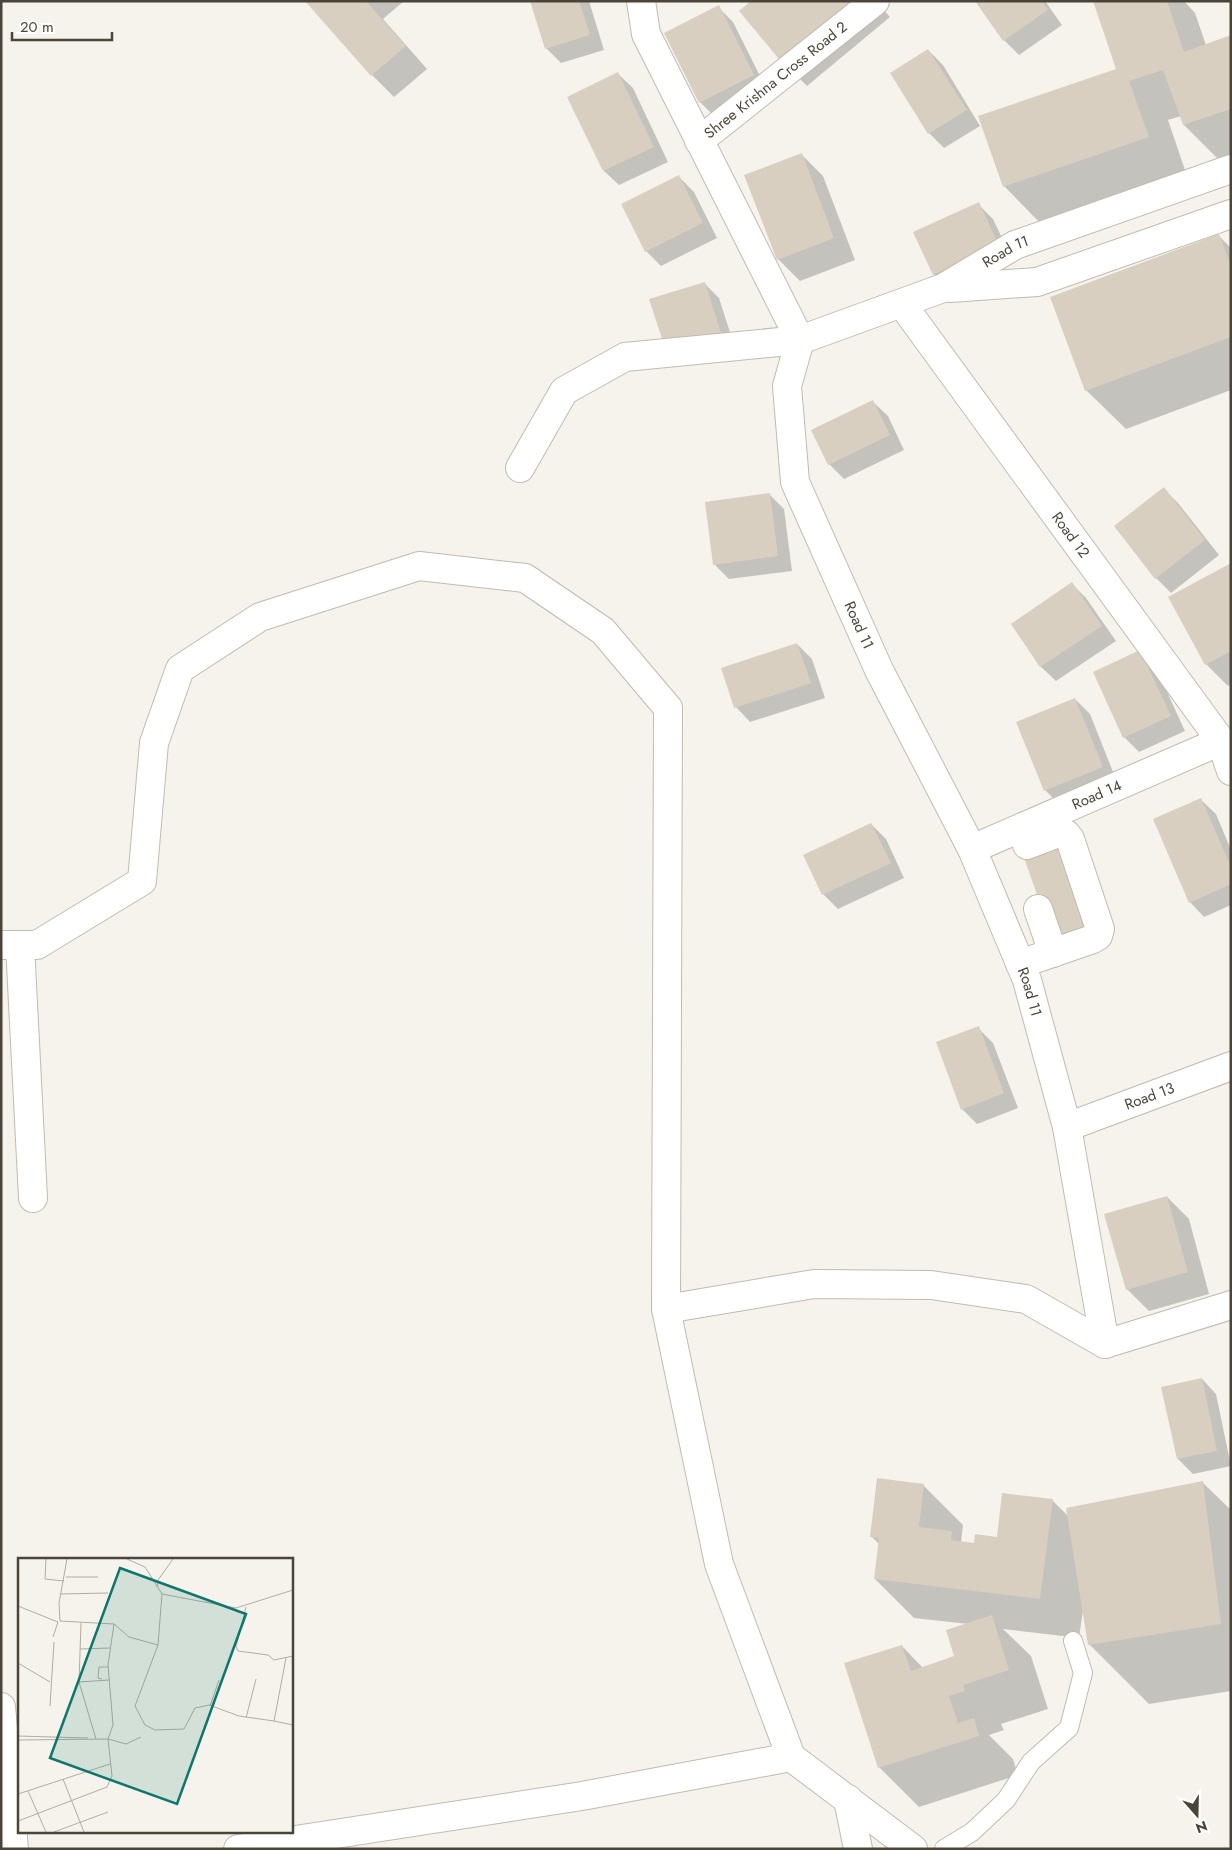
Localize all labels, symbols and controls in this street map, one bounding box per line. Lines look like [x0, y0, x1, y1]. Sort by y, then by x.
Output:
scale bar [12, 10, 112, 42]
text: 20 m [20, 16, 54, 38]
street label: Shree Krishna Cross Road 2 [699, 16, 852, 144]
street label: Road 11 [978, 230, 1032, 273]
street label: Road 12 [1046, 507, 1095, 563]
street label: Road 11 [839, 598, 879, 653]
street label: Road 14 [1068, 774, 1125, 815]
street label: Road 11 [1012, 964, 1047, 1019]
street label: Road 13 [1121, 1077, 1178, 1116]
inset map [18, 1558, 292, 1832]
north arrow [1172, 1790, 1222, 1840]
text: N [1193, 1816, 1210, 1839]

